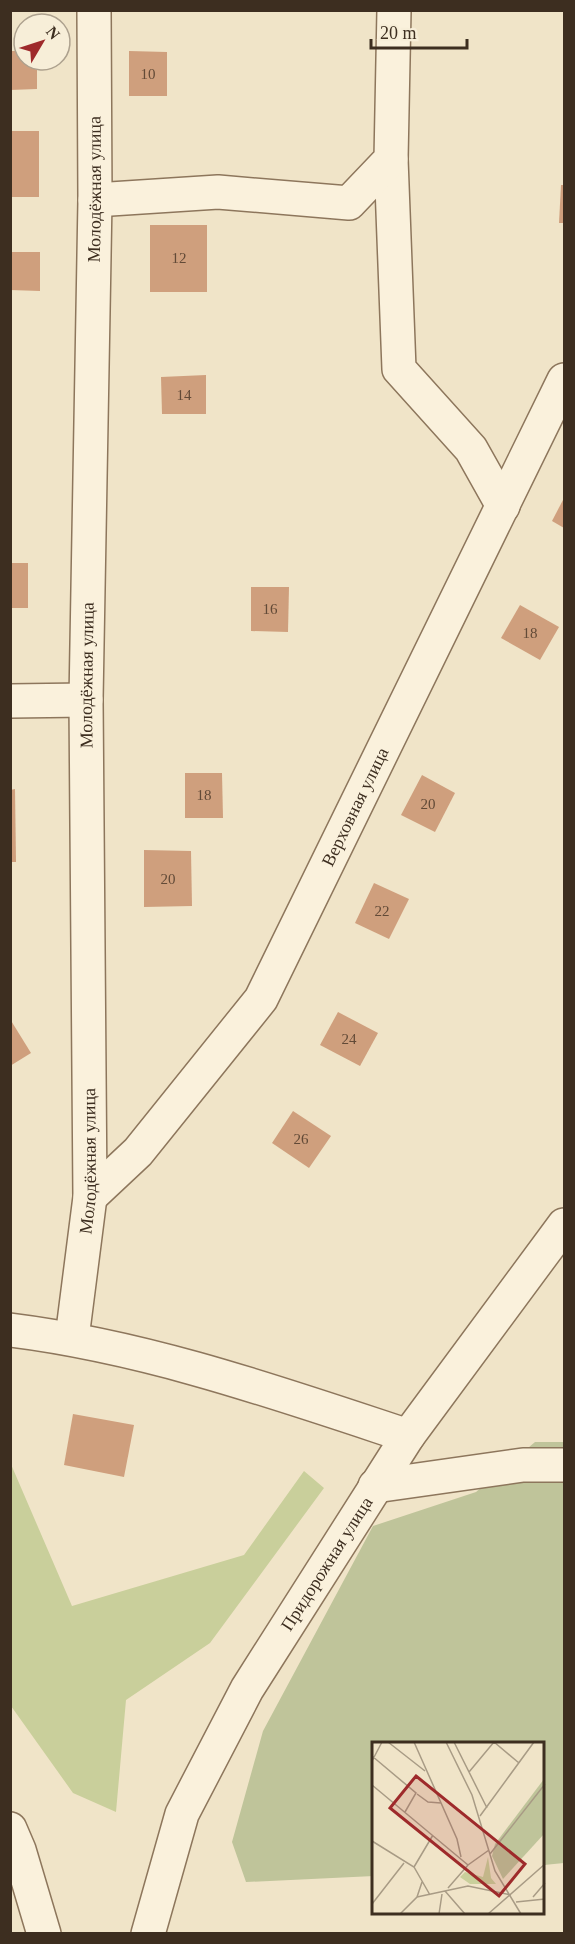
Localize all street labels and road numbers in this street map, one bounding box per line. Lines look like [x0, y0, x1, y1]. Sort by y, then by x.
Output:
street label: Молодёжная улица [84, 116, 105, 263]
street label: Молодёжная улица [76, 602, 98, 748]
street label: Верховная улица [318, 744, 393, 870]
street label: Молодёжная улица [75, 1088, 100, 1235]
street label: Придорожная улица [277, 1493, 377, 1634]

